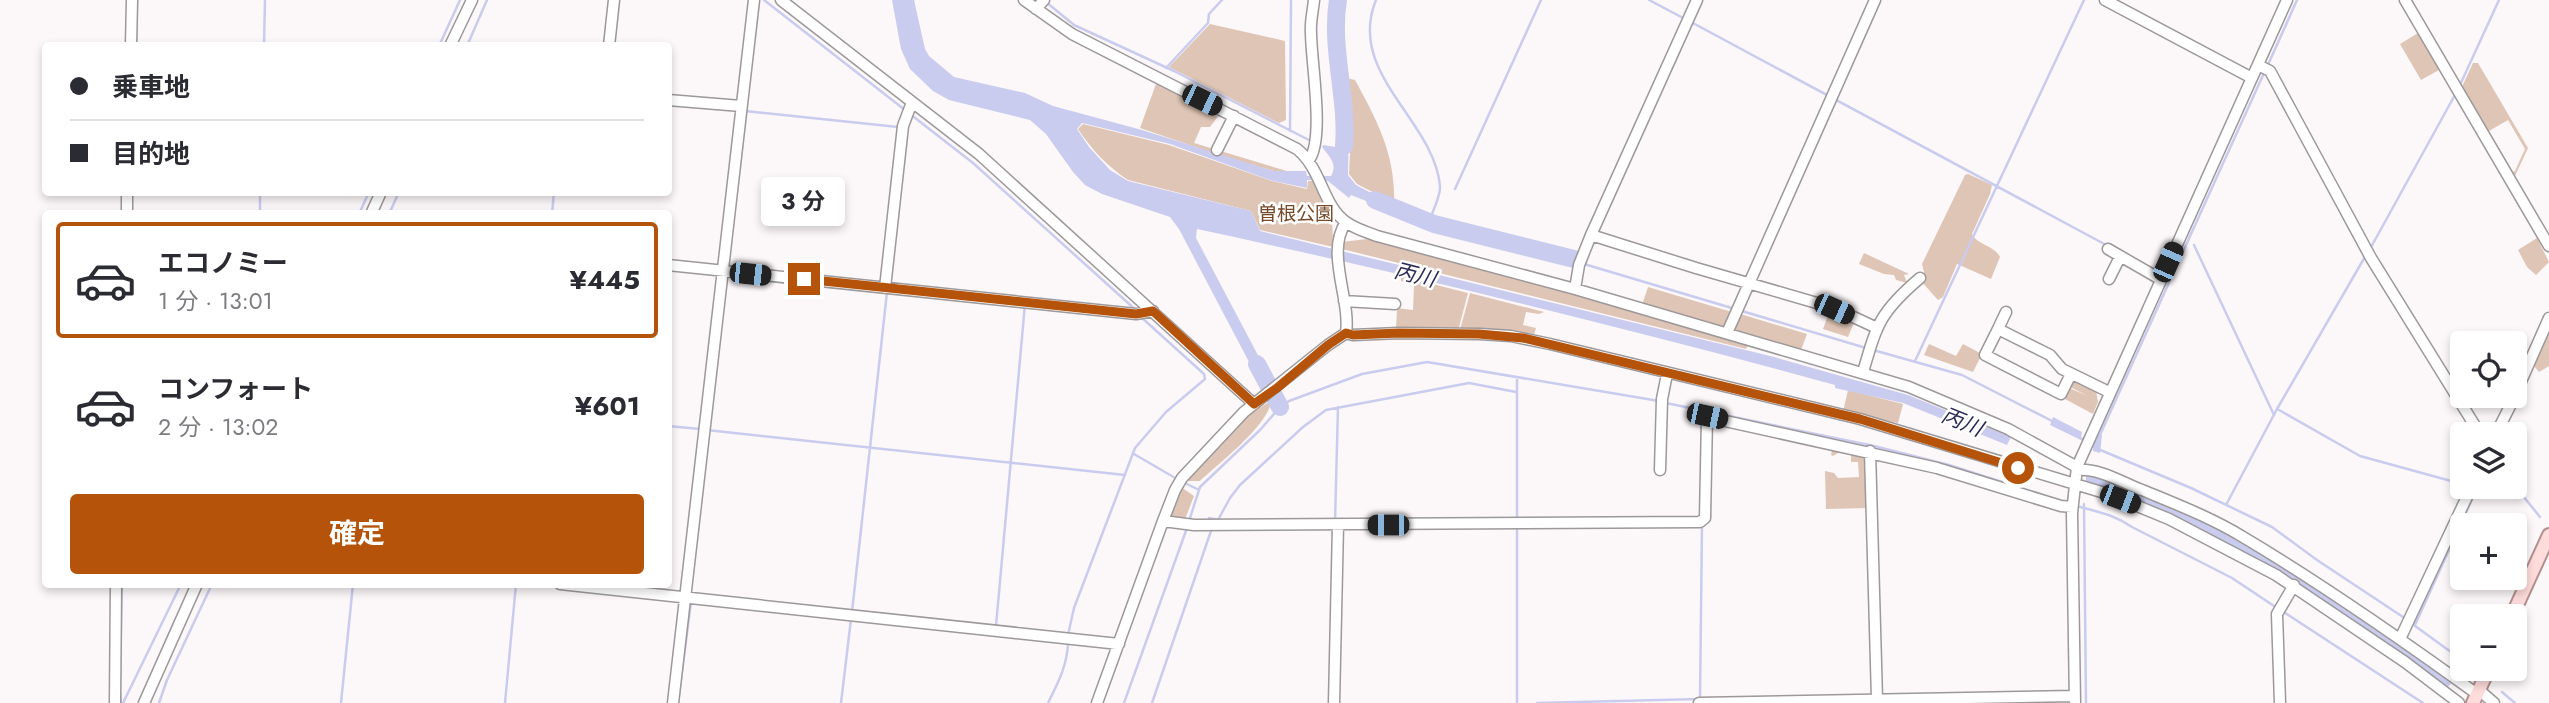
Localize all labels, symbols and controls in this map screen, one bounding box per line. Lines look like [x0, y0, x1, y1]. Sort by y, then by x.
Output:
text: 乗車地 [112, 68, 190, 106]
car [1179, 81, 1226, 119]
text: 目的地 [112, 135, 190, 173]
callout: 3 分 [762, 177, 846, 226]
text: 3 分 [781, 184, 825, 218]
park label: 曽根公園 [1258, 200, 1334, 227]
car [2150, 239, 2187, 285]
text: エコノミー [158, 244, 288, 282]
icon: car [74, 249, 137, 312]
water label: 丙川 [1391, 255, 1441, 295]
text: ¥445 [570, 261, 640, 299]
car [729, 261, 772, 287]
route end [788, 263, 820, 295]
text: 1 分 · 13:01 [158, 284, 273, 318]
car [1811, 291, 1858, 327]
map controls [2450, 331, 2527, 681]
button: locate [2450, 331, 2527, 408]
text: コンフォート [158, 370, 313, 408]
icon: car [74, 375, 137, 438]
text: ¥601 [575, 387, 640, 425]
water label: 丙川 [1937, 400, 1989, 445]
car [1685, 401, 1730, 431]
text: 2 分 · 13:02 [158, 410, 278, 444]
button: layers [2450, 422, 2527, 499]
route start [2002, 452, 2034, 484]
car [2097, 482, 2144, 516]
button: 確定 [70, 494, 644, 574]
button: + [2450, 513, 2527, 590]
car [1368, 515, 1410, 536]
button: − [2450, 604, 2527, 681]

